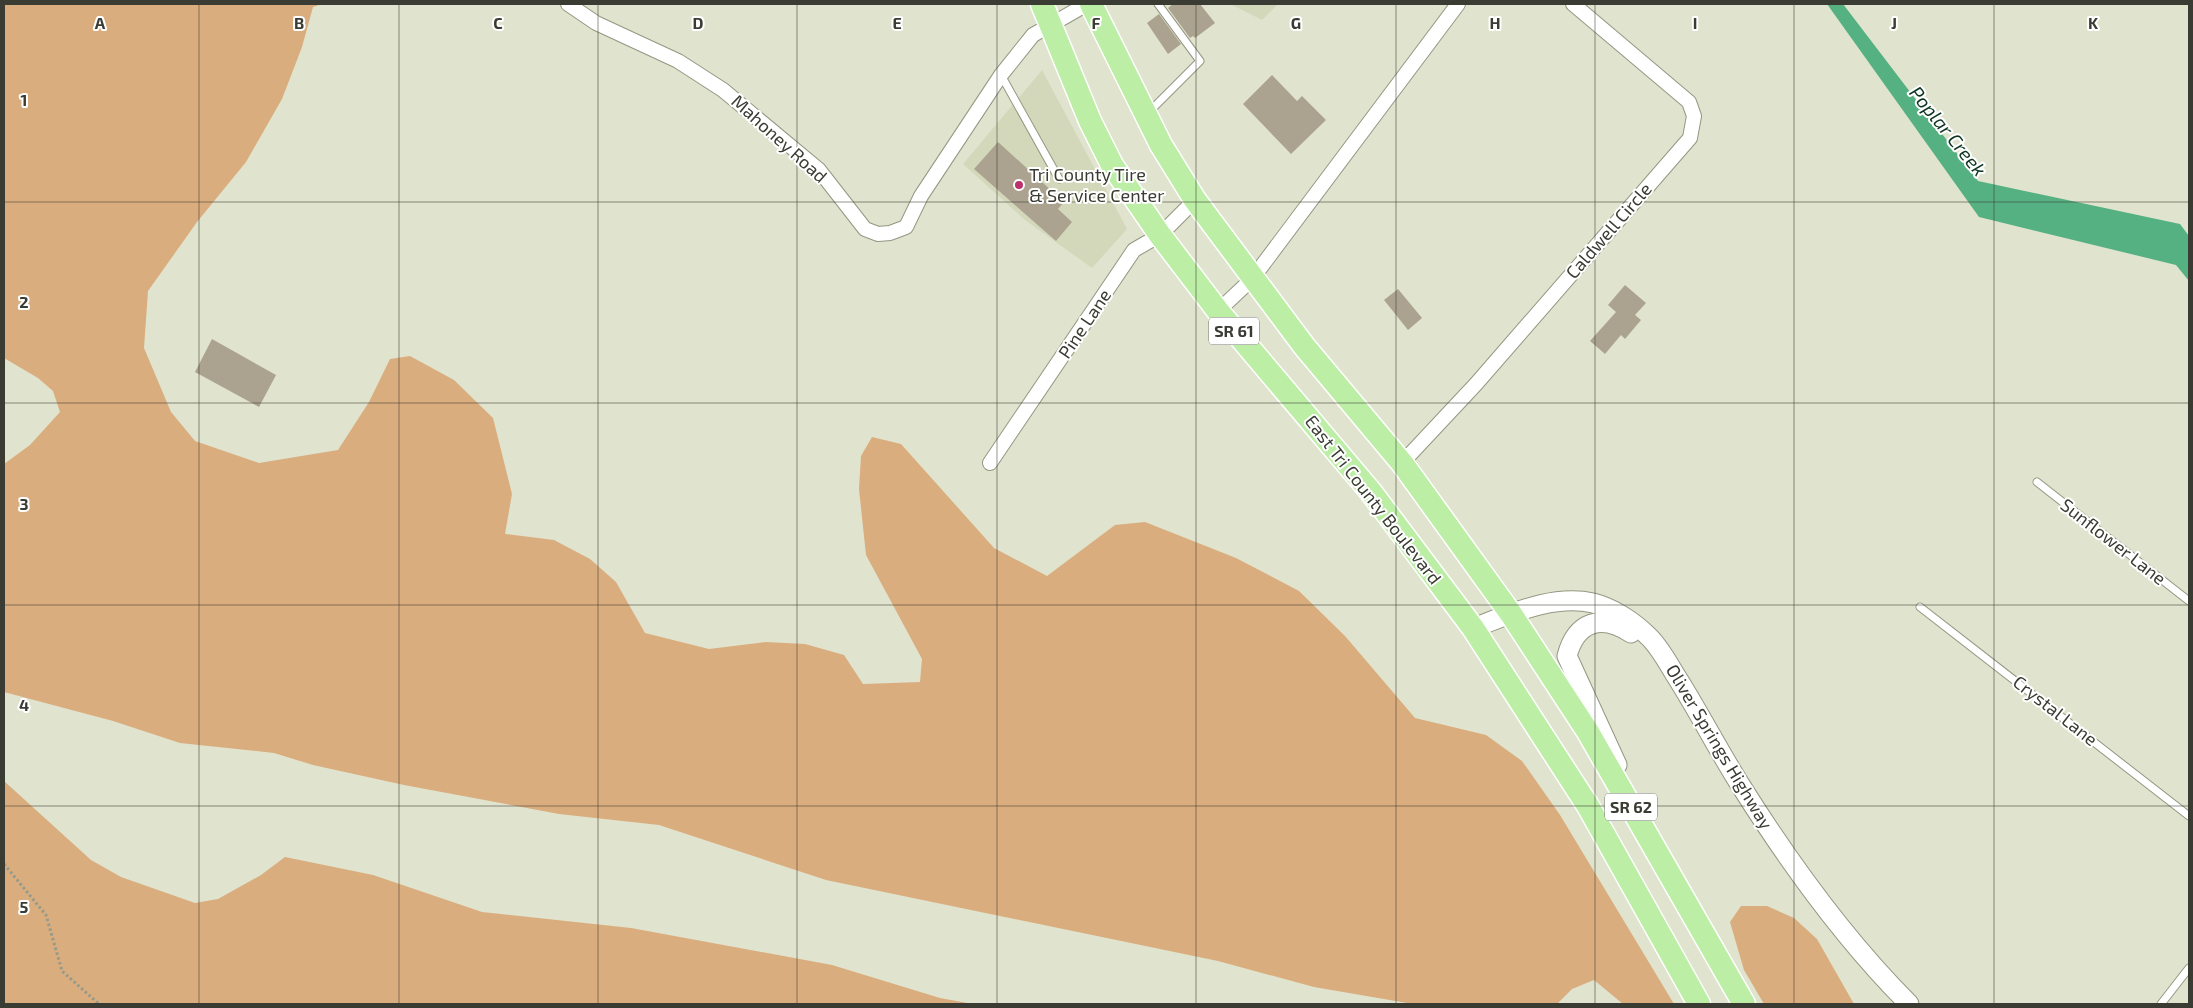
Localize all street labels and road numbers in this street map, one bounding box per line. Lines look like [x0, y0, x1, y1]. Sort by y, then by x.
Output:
street label: Mahoney Road [727, 90, 832, 187]
street label: Caldwell Circle [1561, 178, 1656, 283]
street label: Pine Lane [1053, 285, 1115, 362]
road number: SR 61 [1209, 318, 1259, 344]
street label: East Tri County Boulevard [1301, 410, 1447, 588]
street label: Sunflower Lane [2057, 493, 2171, 589]
street label: Oliver Springs Highway [1662, 660, 1778, 833]
street label: Crystal Lane [2009, 670, 2102, 750]
road number: SR 62 [1605, 794, 1657, 820]

